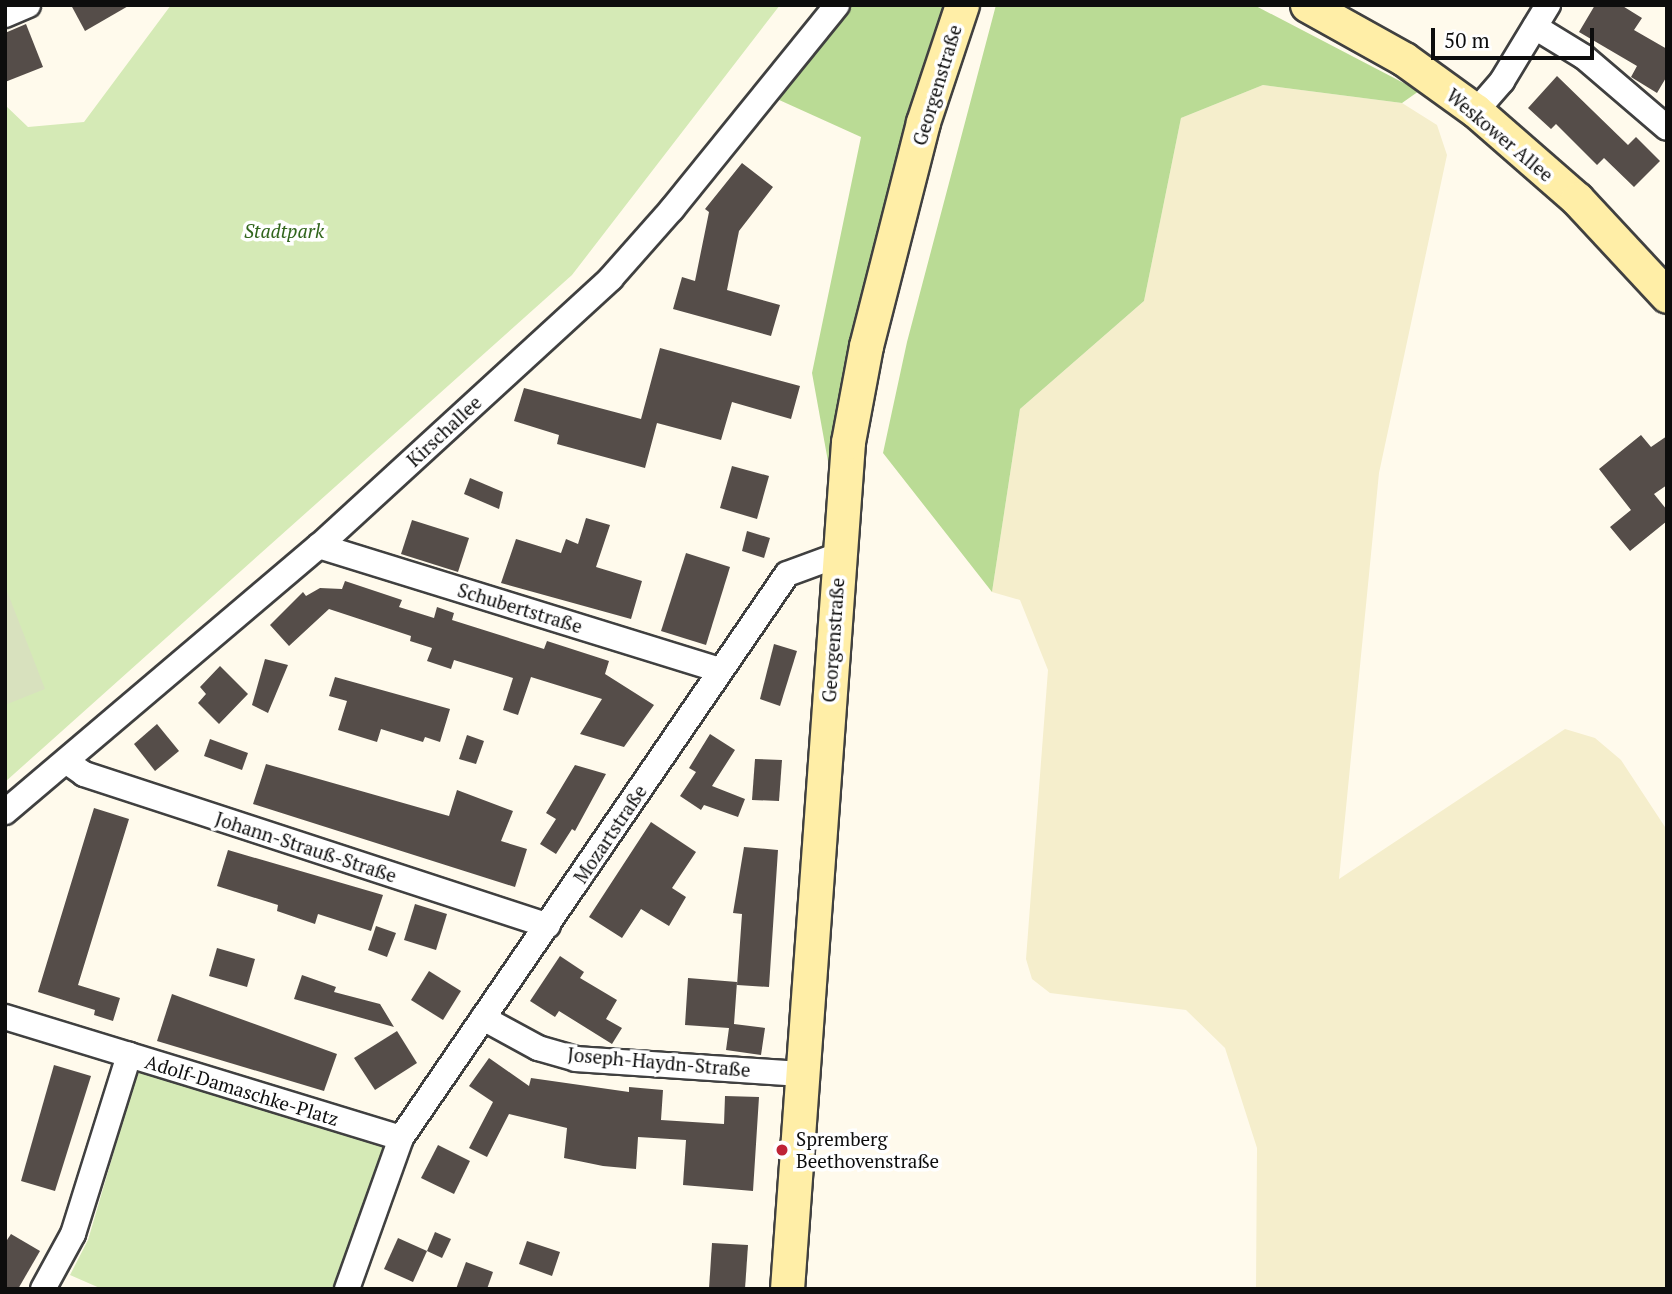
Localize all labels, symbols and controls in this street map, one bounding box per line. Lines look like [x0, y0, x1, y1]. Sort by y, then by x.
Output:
scale bar [1434, 14, 1597, 58]
street label: Georgenstraße [908, 22, 966, 148]
text: 50 m [1444, 26, 1490, 54]
street label: Weskower Allee [1442, 84, 1558, 186]
park label: Stadtpark [244, 220, 324, 242]
street label: Kirschallee [402, 391, 486, 471]
street label: Georgenstraße [817, 577, 849, 703]
street label: Schubertstraße [455, 578, 585, 638]
street label: Mozartstraße [569, 780, 651, 888]
street label: Johann-Strauß-Straße [212, 807, 400, 887]
street label: Joseph-Haydn-Straße [567, 1043, 751, 1081]
street label: Adolf-Damaschke-Platz [143, 1050, 341, 1130]
place label: Spremberg Beethovenstraße [796, 1128, 939, 1172]
marker: Spremberg Beethovenstraße [774, 1142, 790, 1158]

